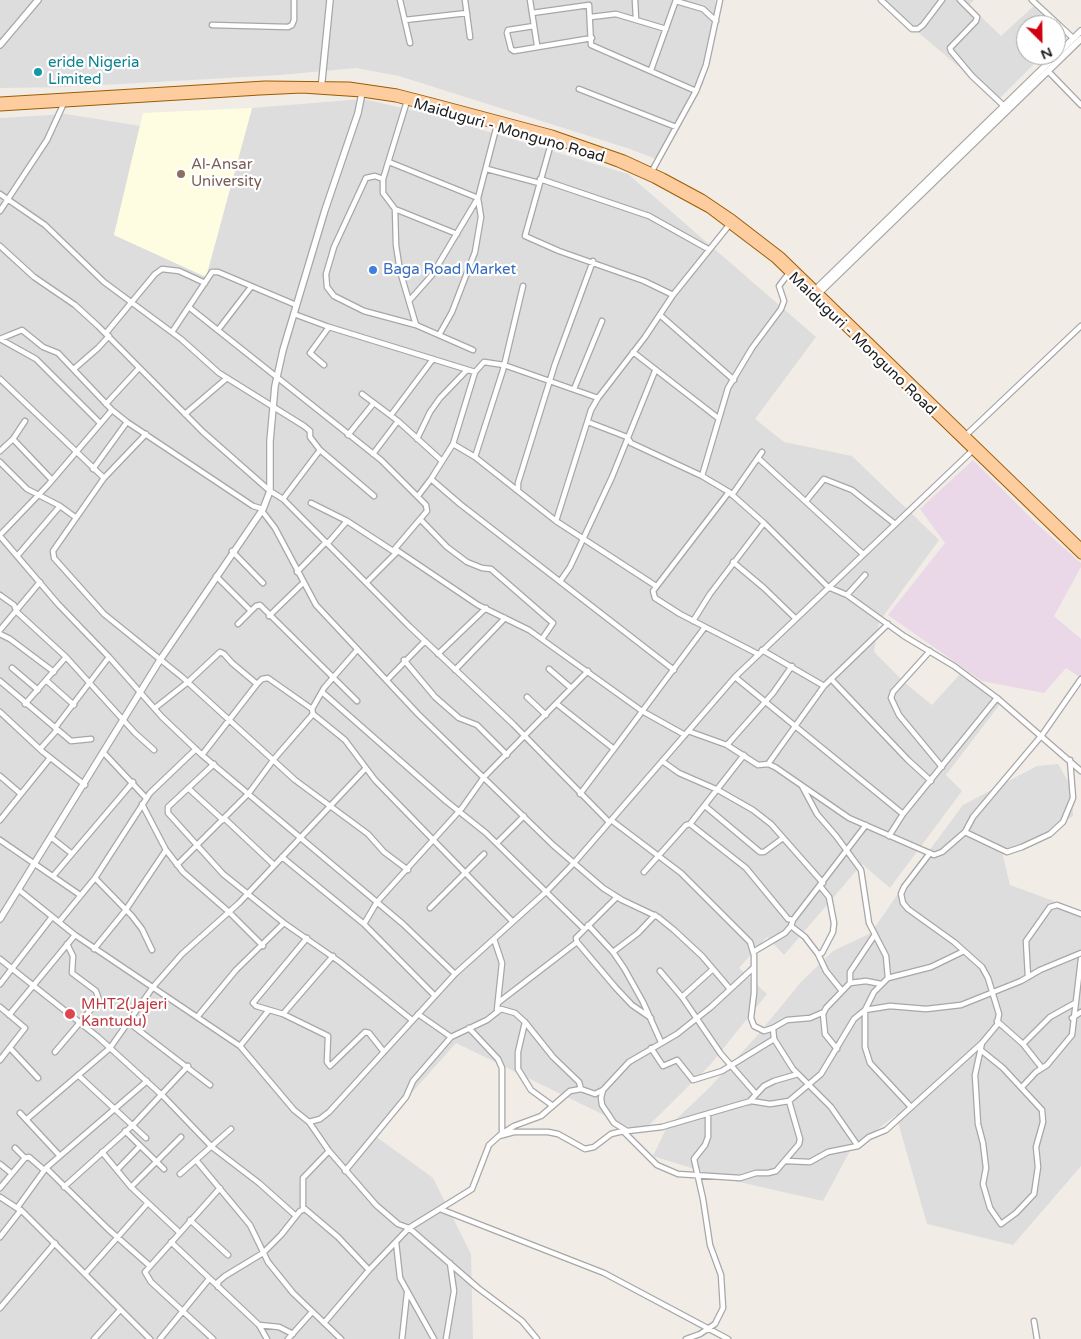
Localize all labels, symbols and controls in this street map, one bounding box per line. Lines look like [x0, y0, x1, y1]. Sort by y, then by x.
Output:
north arrow [1016, 15, 1066, 65]
text: N [1038, 43, 1055, 63]
place label: eride Nigeria Limited [48, 54, 139, 89]
marker: eride Nigeria Limited [32, 66, 44, 78]
street label: Maiduguri - Monguno Road [411, 95, 607, 167]
place label: Al-Ansar University [191, 156, 262, 191]
marker: Al-Ansar University [175, 168, 187, 180]
place label: Baga Road Market [383, 261, 516, 279]
marker: Baga Road Market [367, 264, 379, 276]
street label: Maiduguri - Monguno Road [784, 269, 940, 419]
place label: MHT2(Jajeri Kantudu) [81, 996, 167, 1031]
marker: MHT2(Jajeri Kantudu) [63, 1007, 77, 1021]

